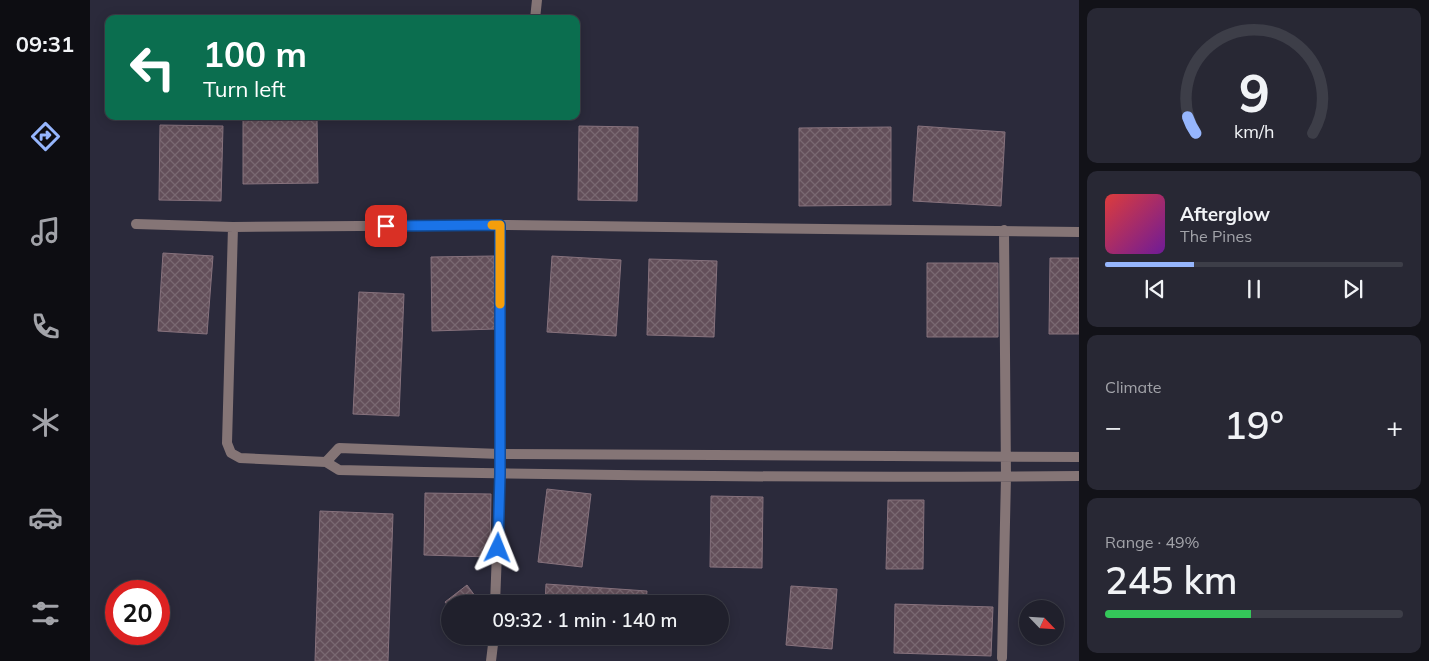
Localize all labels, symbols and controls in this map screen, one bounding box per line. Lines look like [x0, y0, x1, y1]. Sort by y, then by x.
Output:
text: 09:31 [16, 30, 74, 58]
text: 100 m [203, 32, 307, 76]
icon: left [120, 35, 185, 100]
text: 9 [1238, 60, 1270, 125]
text: Turn left [203, 75, 286, 103]
icon: directions [28, 119, 63, 154]
text: km/h [1234, 120, 1274, 142]
text: Afterglow [1180, 202, 1270, 226]
pin [365, 205, 407, 247]
icon: arrive [372, 212, 400, 240]
icon: music [28, 214, 63, 249]
text: The Pines [1180, 226, 1252, 246]
icon: previous [1141, 275, 1169, 303]
icon: pause [1240, 275, 1268, 303]
icon: next [1339, 275, 1367, 303]
icon: phone [28, 309, 63, 344]
text: Climate [1105, 377, 1161, 397]
text: 19° [1224, 401, 1284, 449]
icon: climate [28, 405, 63, 440]
text: − [1105, 409, 1122, 444]
text: + [1386, 409, 1403, 444]
icon: car [28, 500, 63, 535]
position arrow [471, 521, 523, 573]
text: Range · 49% [1105, 532, 1200, 552]
text: 245 km [1105, 556, 1238, 604]
speed limit sign: 20 [105, 580, 170, 645]
icon: filters [28, 596, 63, 631]
north arrow [1019, 600, 1064, 645]
map controls [1019, 600, 1064, 645]
text: 09:32 · 1 min · 140 m [492, 608, 678, 632]

